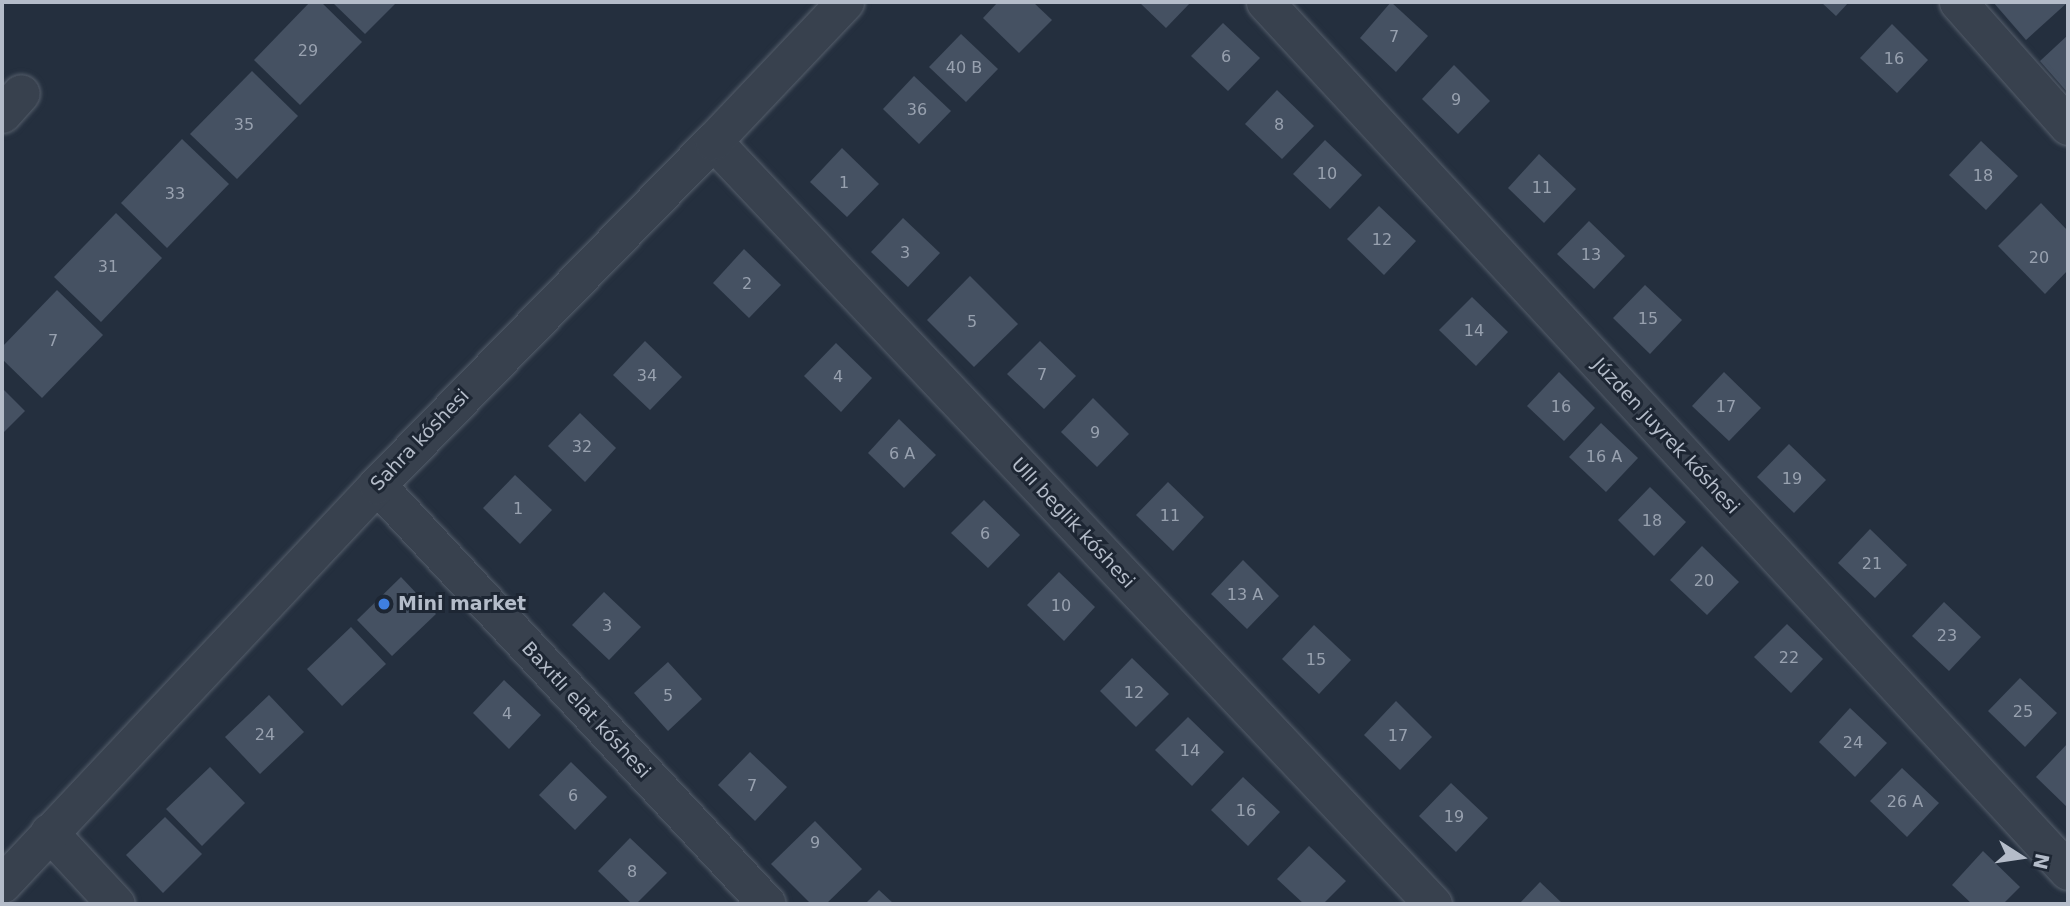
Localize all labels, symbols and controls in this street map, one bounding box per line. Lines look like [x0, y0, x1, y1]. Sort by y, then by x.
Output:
house number: 7 [1389, 27, 1399, 47]
house number: 29 [298, 41, 318, 61]
house number: 6 [1221, 47, 1231, 67]
house number: 16 [1884, 49, 1904, 69]
house number: 40 В [946, 58, 982, 78]
house number: 9 [1451, 90, 1461, 110]
house number: 36 [907, 100, 927, 120]
house number: 35 [234, 115, 254, 135]
house number: 8 [1274, 115, 1284, 135]
house number: 10 [1317, 164, 1337, 184]
house number: 18 [1973, 166, 1993, 186]
house number: 1 [839, 173, 849, 193]
house number: 11 [1532, 178, 1552, 198]
house number: 33 [165, 184, 185, 204]
house number: 12 [1372, 230, 1392, 250]
house number: 3 [900, 243, 910, 263]
house number: 13 [1581, 245, 1601, 265]
house number: 20 [2029, 248, 2049, 268]
house number: 31 [98, 257, 118, 277]
house number: 2 [742, 274, 752, 294]
house number: 15 [1638, 309, 1658, 329]
house number: 5 [967, 312, 977, 332]
house number: 14 [1464, 321, 1484, 341]
house number: 7 [48, 331, 58, 351]
street label: Júzden juyrek kóshesi [1588, 353, 1744, 519]
house number: 7 [1037, 365, 1047, 385]
house number: 34 [637, 366, 657, 386]
house number: 4 [833, 367, 843, 387]
street label: Sahra kóshesi [366, 385, 474, 495]
house number: 16 [1551, 397, 1571, 417]
house number: 17 [1716, 397, 1736, 417]
house number: 9 [1090, 423, 1100, 443]
house number: 32 [572, 437, 592, 457]
house number: 6 А [889, 444, 915, 464]
house number: 16 А [1586, 447, 1622, 467]
street label: Ullı beglik kóshesi [1007, 453, 1139, 593]
house number: 19 [1782, 469, 1802, 489]
house number: 1 [513, 499, 523, 519]
house number: 11 [1160, 506, 1180, 526]
house number: 18 [1642, 511, 1662, 531]
house number: 6 [980, 524, 990, 544]
house number: 21 [1862, 554, 1882, 574]
house number: 20 [1694, 571, 1714, 591]
house number: 13 А [1227, 585, 1263, 605]
place label: Mini market [398, 593, 526, 615]
marker: Mini market [376, 596, 392, 612]
house number: 10 [1051, 596, 1071, 616]
house number: 3 [602, 616, 612, 636]
house number: 23 [1937, 626, 1957, 646]
street label: Baxıtlı elat kóshesi [517, 637, 655, 783]
house number: 22 [1779, 648, 1799, 668]
house number: 15 [1306, 650, 1326, 670]
house number: 12 [1124, 683, 1144, 703]
house number: 5 [663, 686, 673, 706]
house number: 25 [2013, 702, 2033, 722]
house number: 4 [502, 704, 512, 724]
house number: 24 [255, 725, 275, 745]
house number: 17 [1388, 726, 1408, 746]
house number: 24 [1843, 733, 1863, 753]
house number: 14 [1180, 741, 1200, 761]
house number: 7 [747, 776, 757, 796]
house number: 6 [568, 786, 578, 806]
house number: 26 А [1887, 792, 1923, 812]
house number: 16 [1236, 801, 1256, 821]
house number: 19 [1444, 807, 1464, 827]
north arrow [1986, 822, 2056, 892]
house number: 9 [810, 833, 820, 853]
text: N [2029, 851, 2054, 871]
house number: 8 [627, 862, 637, 882]

